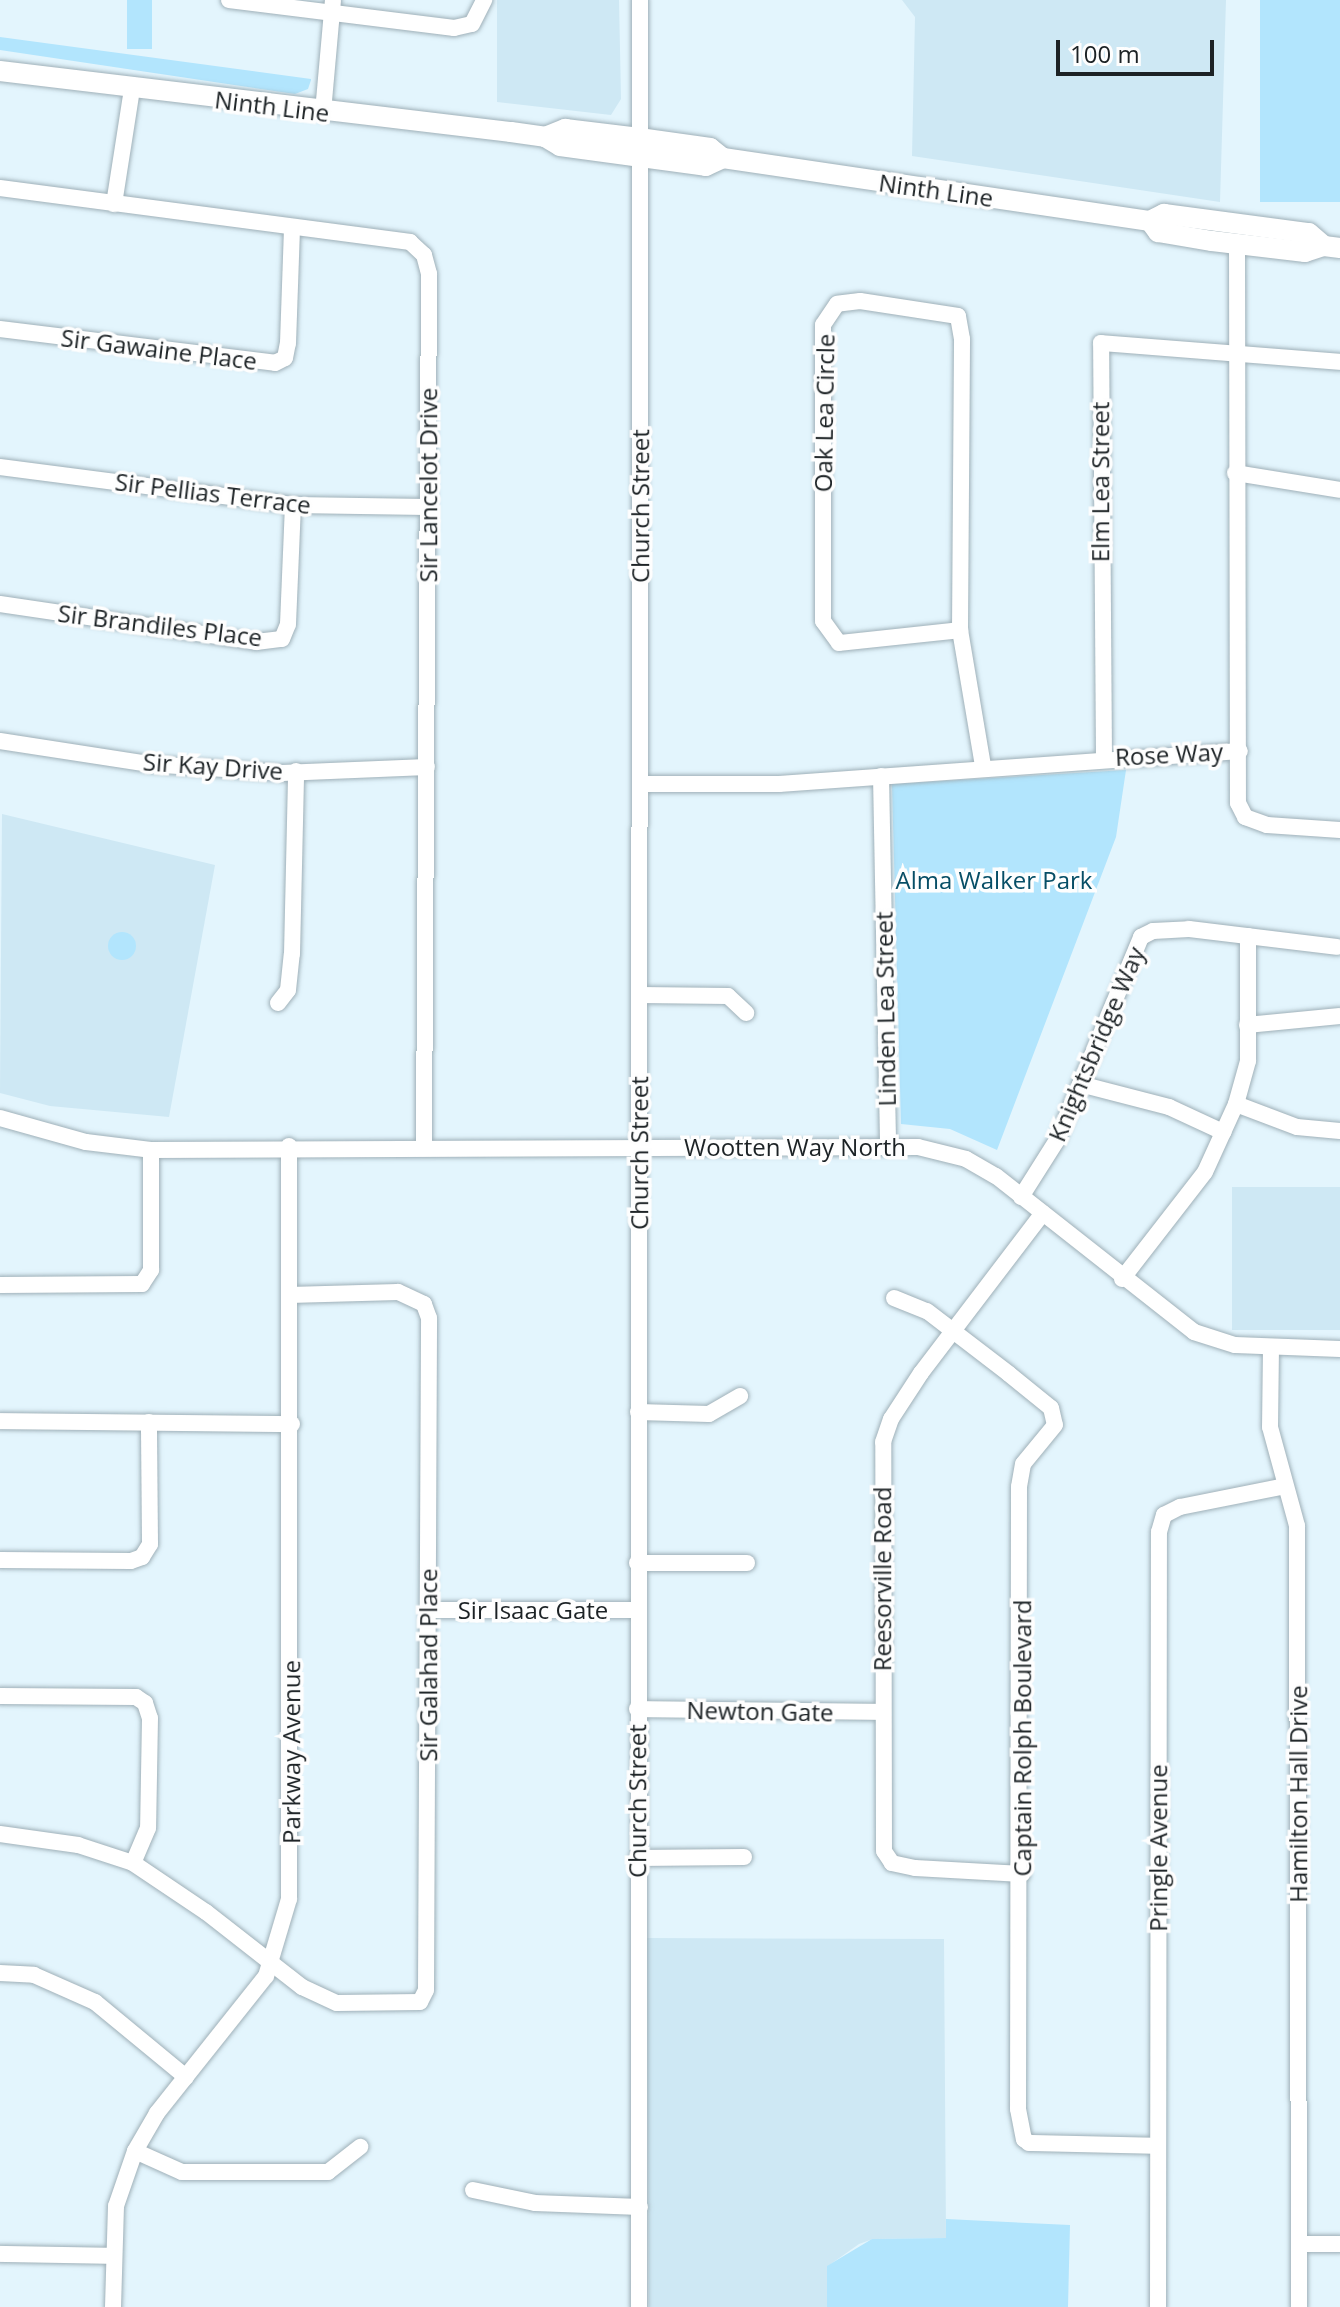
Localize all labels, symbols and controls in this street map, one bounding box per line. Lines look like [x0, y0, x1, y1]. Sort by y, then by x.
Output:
scale bar [1060, 24, 1218, 74]
text: 100 m [1070, 37, 1140, 70]
street label: Ninth Line [213, 85, 331, 127]
street label: Ninth Line [877, 168, 995, 212]
street label: Sir Gawaine Place [59, 323, 259, 375]
street label: Oak Lea Circle [808, 334, 840, 492]
street label: Sir Lancelot Drive [414, 388, 442, 582]
street label: Elm Lea Street [1086, 402, 1114, 562]
street label: Church Street [626, 429, 654, 583]
street label: Sir Pellias Terrace [113, 467, 313, 519]
street label: Sir Brandiles Place [56, 598, 264, 652]
street label: Rose Way [1114, 737, 1224, 771]
street label: Sir Kay Drive [142, 747, 284, 785]
park label: Alma Walker Park [896, 866, 1092, 894]
street label: Linden Lea Street [869, 911, 901, 1107]
street label: Knightsbridge Way [1042, 942, 1150, 1146]
street label: Church Street [625, 1076, 653, 1230]
street label: Wootten Way North [684, 1133, 906, 1161]
street label: Reesorville Road [868, 1487, 896, 1671]
street label: Sir Galahad Place [414, 1568, 442, 1762]
street label: Sir Isaac Gate [458, 1596, 608, 1624]
street label: Captain Rolph Boulevard [1008, 1600, 1036, 1876]
street label: Parkway Avenue [277, 1660, 305, 1844]
street label: Hamilton Hall Drive [1284, 1685, 1312, 1903]
street label: Newton Gate [686, 1695, 834, 1727]
street label: Church Street [623, 1724, 651, 1878]
street label: Pringle Avenue [1144, 1764, 1172, 1932]

